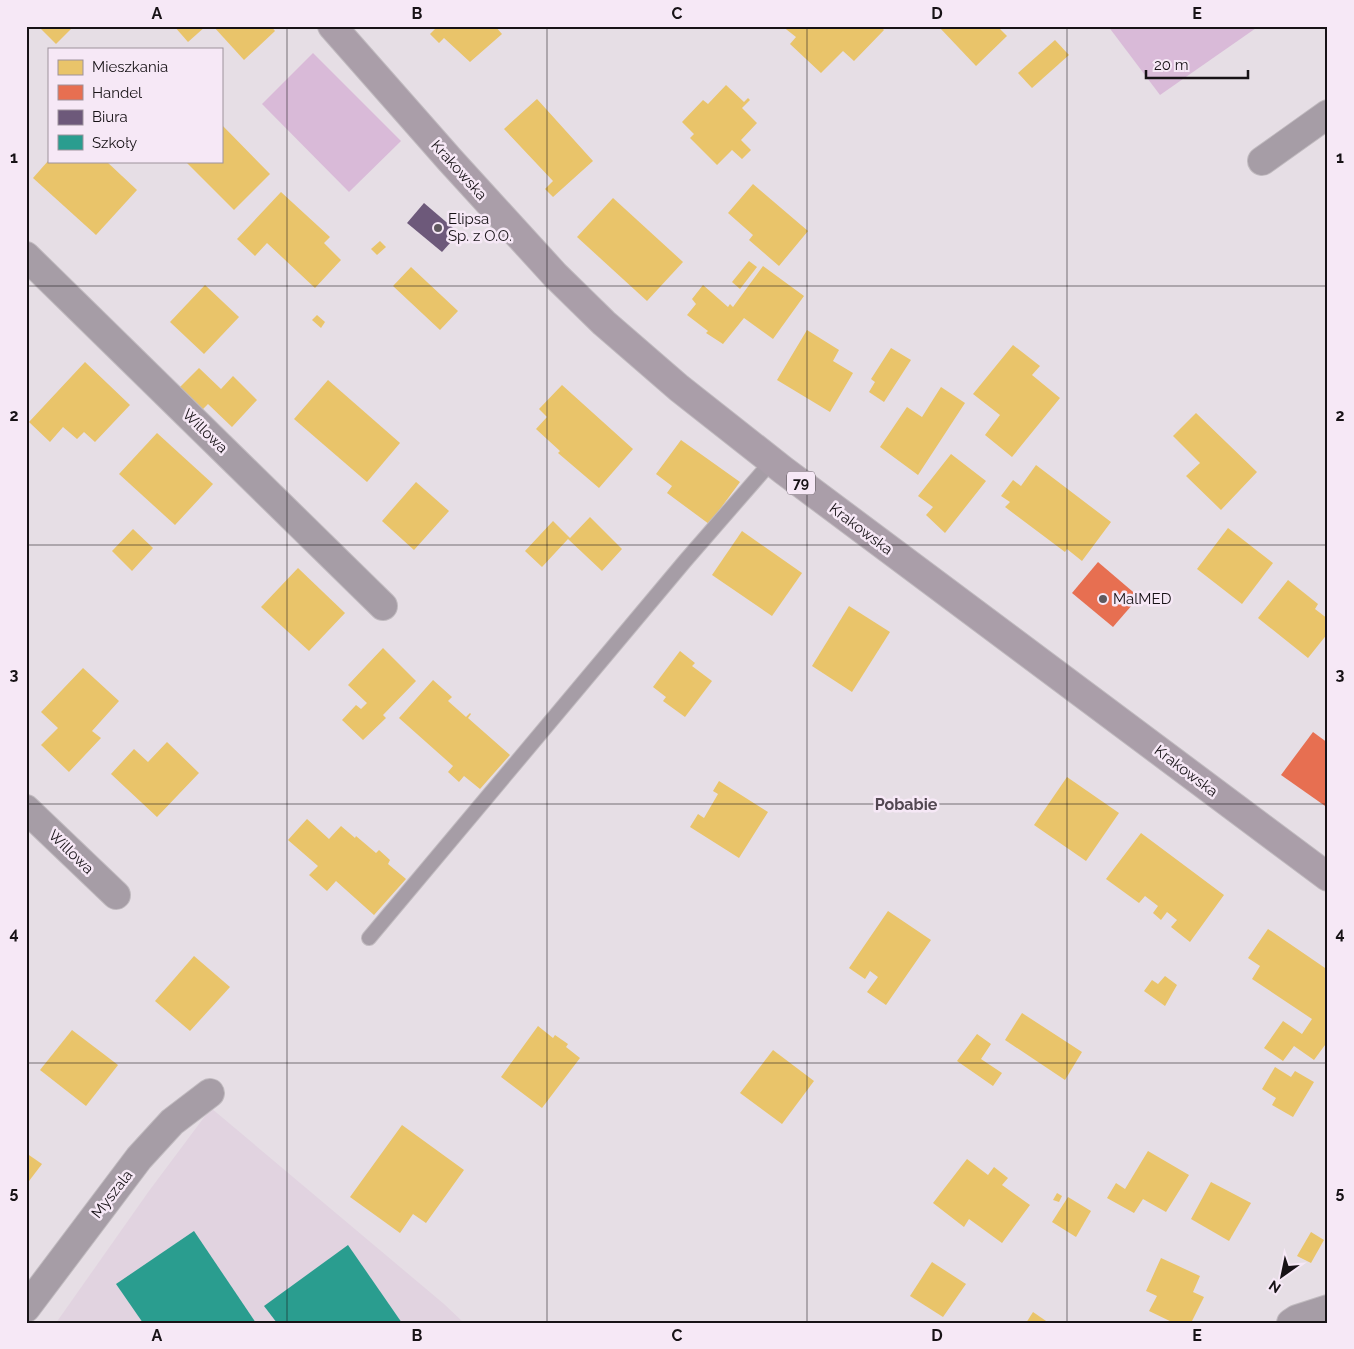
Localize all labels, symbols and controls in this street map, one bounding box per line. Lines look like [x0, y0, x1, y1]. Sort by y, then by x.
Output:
text: A [152, 4, 163, 23]
text: B [412, 4, 423, 23]
text: C [672, 4, 683, 23]
text: D [931, 4, 943, 23]
text: E [1192, 4, 1202, 23]
legend [48, 48, 222, 162]
scale bar [1146, 48, 1249, 80]
text: 20 m [1154, 56, 1189, 74]
text: Mieszkania [92, 58, 168, 76]
text: Handel [92, 84, 143, 102]
text: Biura [92, 108, 128, 126]
text: Szkoły [92, 134, 137, 152]
street label: Krakowska [427, 136, 491, 204]
text: 1 [10, 148, 18, 167]
text: 1 [1336, 148, 1344, 167]
place label: Elipsa Sp. z O.O. [448, 210, 512, 245]
marker: Elipsa Sp. z O.O. [432, 222, 444, 234]
street label: Willowa [179, 405, 231, 457]
text: 2 [9, 406, 19, 425]
text: 2 [1335, 406, 1345, 425]
road number: 79 [787, 472, 815, 494]
street label: Krakowska [826, 499, 896, 559]
place label: MalMED [1113, 590, 1172, 608]
marker: MalMED [1097, 593, 1109, 605]
text: 3 [10, 665, 19, 684]
text: 3 [1336, 665, 1345, 684]
street label: Krakowska [1151, 741, 1221, 801]
district label: Pobabie [875, 795, 938, 814]
street label: Willowa [45, 826, 97, 878]
text: 4 [9, 924, 19, 943]
text: 4 [1335, 924, 1345, 943]
street label: Myszala [88, 1166, 136, 1222]
text: 5 [10, 1183, 19, 1202]
text: 5 [1336, 1183, 1345, 1202]
north arrow [1256, 1252, 1306, 1302]
text: N [1266, 1277, 1284, 1297]
text: A [152, 1326, 163, 1345]
text: B [412, 1326, 423, 1345]
text: C [672, 1326, 683, 1345]
text: D [931, 1326, 943, 1345]
text: E [1192, 1326, 1202, 1345]

